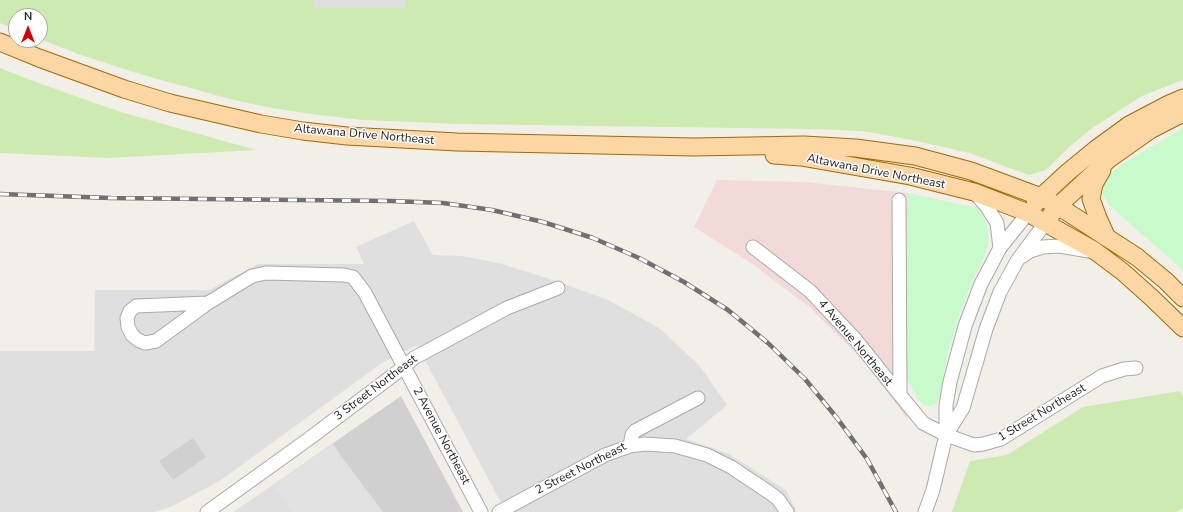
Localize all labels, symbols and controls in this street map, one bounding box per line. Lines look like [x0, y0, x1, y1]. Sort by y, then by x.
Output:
north arrow [8, 8, 48, 48]
text: N [24, 9, 32, 24]
street label: Altawana Drive Northeast [293, 122, 435, 148]
street label: Altawana Drive Northeast [806, 152, 946, 192]
street label: 4 Avenue Northeast [815, 297, 895, 389]
street label: 3 Street Northeast [332, 352, 420, 424]
street label: 1 Street Northeast [995, 381, 1089, 445]
street label: 2 Avenue Northeast [409, 385, 473, 487]
street label: 2 Street Northeast [533, 440, 629, 498]

